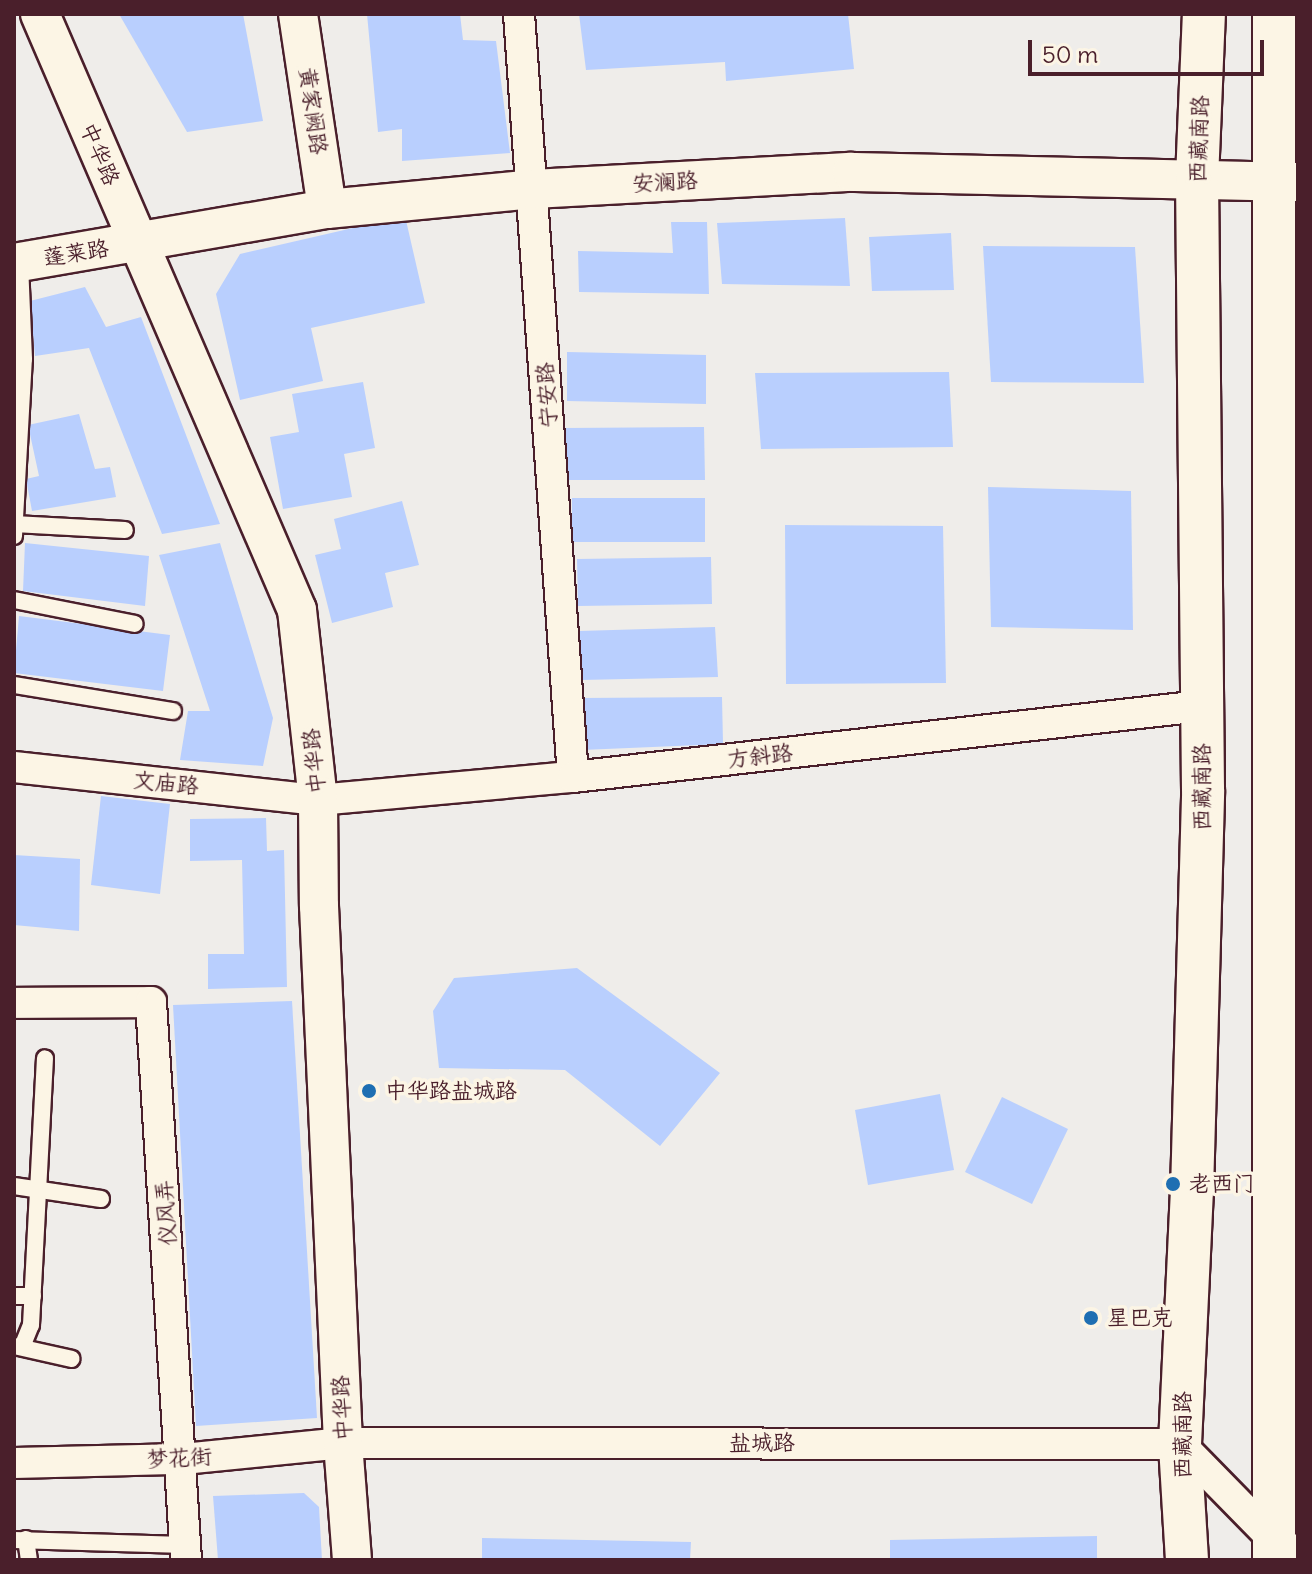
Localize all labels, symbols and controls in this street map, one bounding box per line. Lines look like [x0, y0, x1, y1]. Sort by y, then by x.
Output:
scale bar [1032, 24, 1268, 74]
text: 50 m [1042, 39, 1098, 69]
street label: 黄家阙路 [294, 66, 332, 156]
street label: 西藏南路 [1184, 95, 1214, 183]
street label: 中华路 [75, 118, 125, 190]
street label: 安澜路 [631, 167, 699, 197]
street label: 蓬莱路 [41, 235, 111, 271]
street label: 宁安路 [532, 361, 562, 429]
street label: 中华路 [297, 727, 331, 795]
street label: 方斜路 [726, 739, 794, 773]
street label: 西藏南路 [1189, 743, 1215, 831]
street label: 文庙路 [132, 766, 200, 800]
place label: 中华路盐城路 [385, 1078, 517, 1104]
marker: 中华路盐城路 [360, 1082, 378, 1100]
place label: 老西门 [1189, 1171, 1255, 1197]
marker: 老西门 [1164, 1175, 1182, 1193]
street label: 仪风弄 [151, 1179, 181, 1247]
place label: 星巴克 [1107, 1305, 1173, 1331]
marker: 星巴克 [1082, 1309, 1100, 1327]
street label: 中华路 [327, 1374, 357, 1442]
street label: 西藏南路 [1170, 1391, 1196, 1479]
street label: 盐城路 [729, 1430, 795, 1456]
street label: 梦花街 [145, 1443, 213, 1473]

